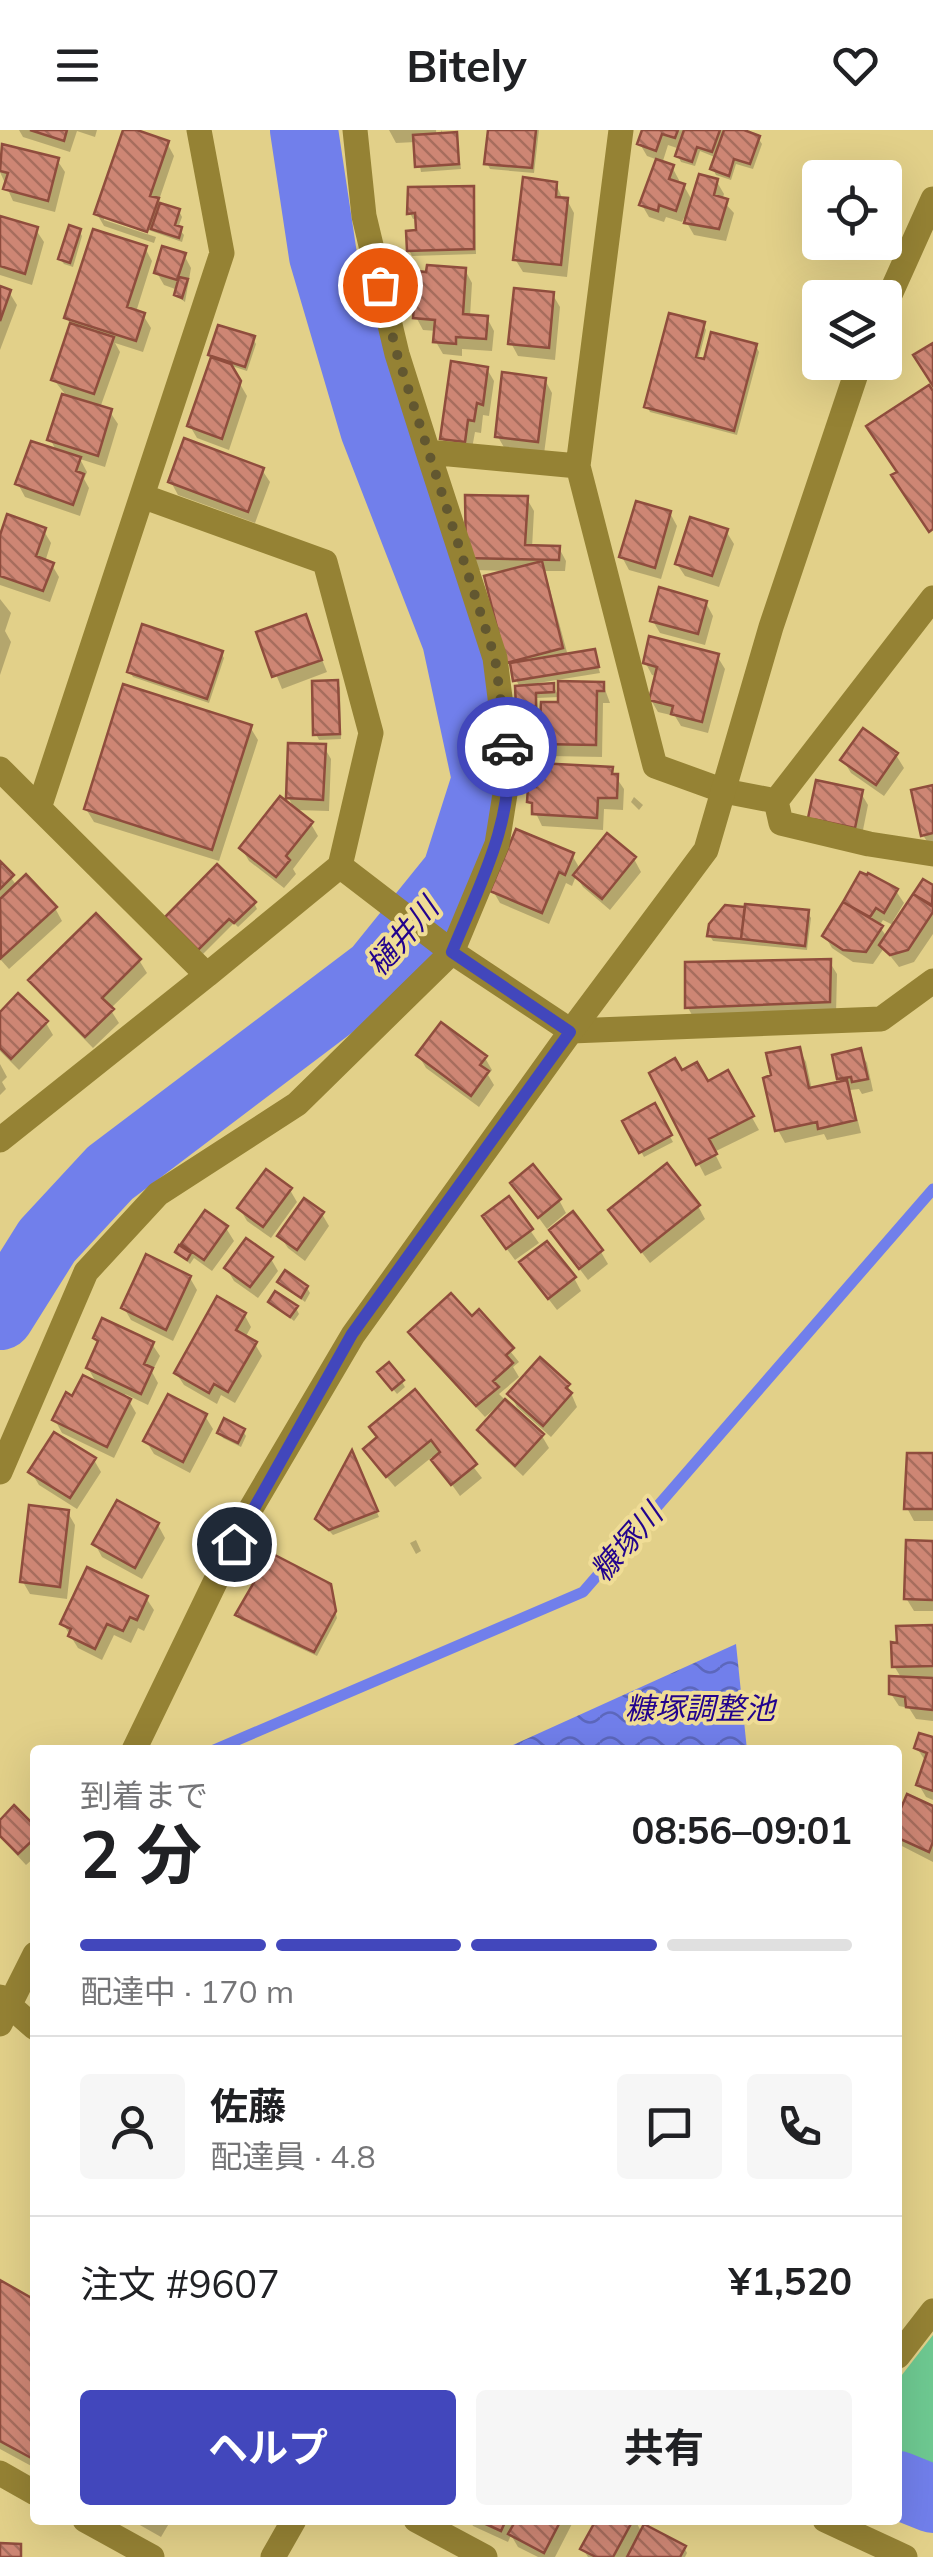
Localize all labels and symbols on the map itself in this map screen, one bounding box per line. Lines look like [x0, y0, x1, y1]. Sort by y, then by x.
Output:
pin [338, 243, 423, 328]
courier [457, 697, 557, 797]
water label: 樋井川 [358, 887, 448, 982]
water label: 糠塚川 [582, 1493, 672, 1588]
pin [192, 1502, 277, 1587]
water label: 糠塚調整池 [625, 1689, 778, 1727]

